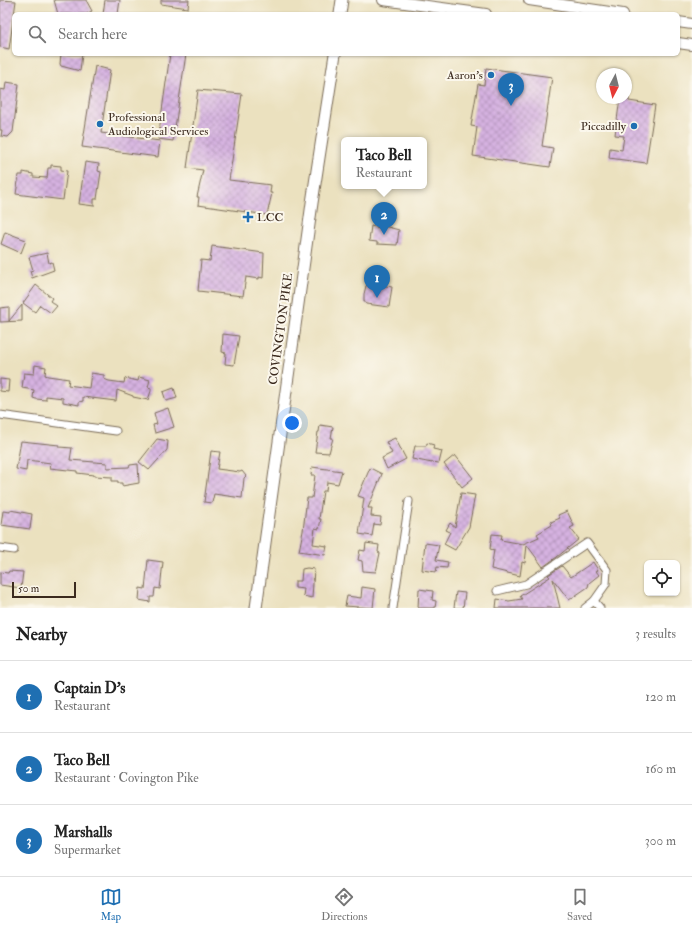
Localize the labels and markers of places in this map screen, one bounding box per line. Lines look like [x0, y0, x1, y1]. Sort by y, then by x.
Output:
place label: Aaron's [446, 68, 483, 83]
marker: Aaron's [486, 70, 496, 80]
pin: 3 [498, 73, 524, 106]
place label: Professional Audiological Services [107, 110, 208, 139]
marker: Professional Audiological Services [95, 119, 105, 129]
place label: Piccadilly [581, 119, 627, 134]
marker: Piccadilly [629, 121, 639, 131]
pin: 2 [371, 202, 397, 235]
place label: LCC [257, 210, 283, 225]
marker: LCC [242, 211, 254, 223]
pin: 1 [364, 265, 390, 298]

